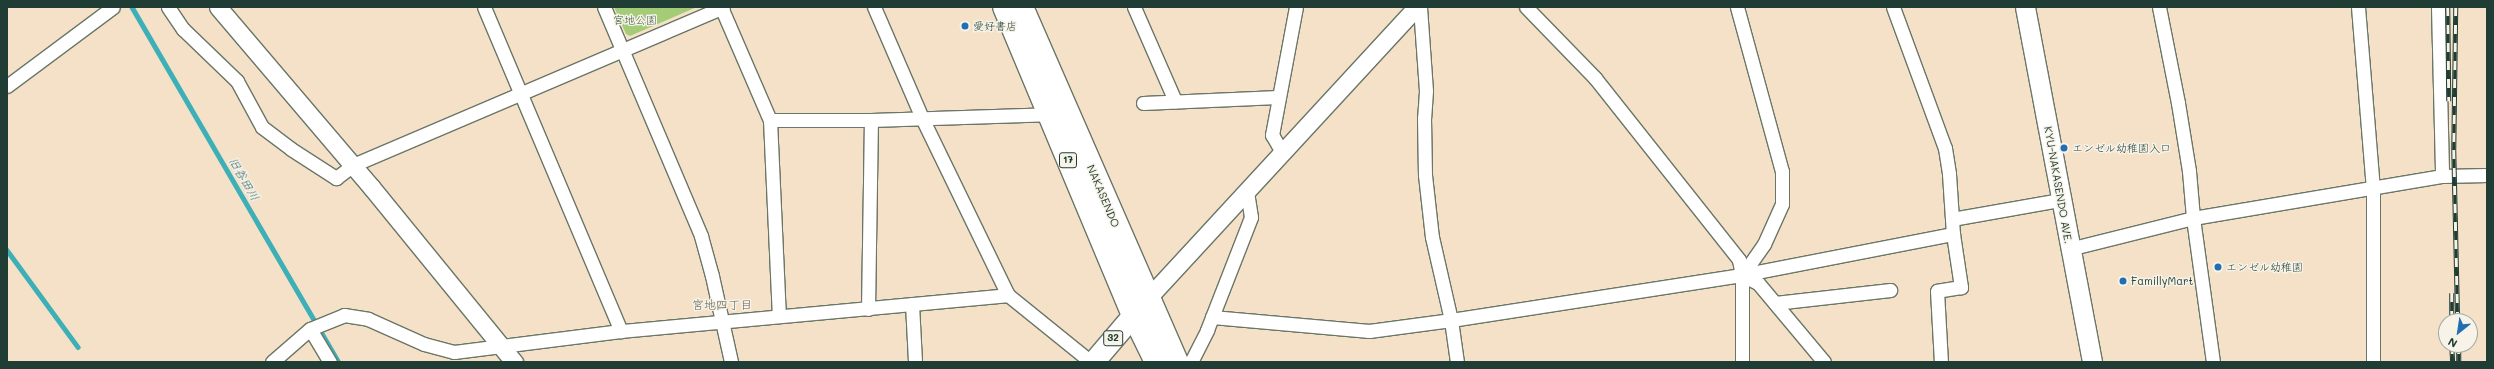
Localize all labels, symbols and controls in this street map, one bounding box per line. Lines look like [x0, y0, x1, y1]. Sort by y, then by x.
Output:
park label: 宮地公園 [613, 13, 657, 27]
place label: 愛好書店 [973, 19, 1017, 33]
marker: 愛好書店 [960, 21, 970, 31]
street label: KYU-NAKASENDO AVE. [2041, 125, 2075, 245]
place label: エンゼル幼稚園入口 [2072, 141, 2171, 155]
marker: エンゼル幼稚園入口 [2059, 143, 2069, 153]
road number: 17 [1059, 152, 1077, 168]
water label: 旧谷田川 [226, 155, 262, 203]
street label: NAKASENDO [1084, 163, 1122, 229]
place label: エンゼル幼稚園 [2226, 260, 2303, 274]
marker: エンゼル幼稚園 [2213, 262, 2223, 272]
place label: FamillyMart [2131, 274, 2193, 288]
marker: FamillyMart [2118, 276, 2128, 286]
district label: 宮地四丁目 [692, 298, 752, 312]
north arrow [2438, 313, 2478, 353]
road number: 32 [1103, 330, 1123, 346]
text: N [2445, 334, 2460, 352]

